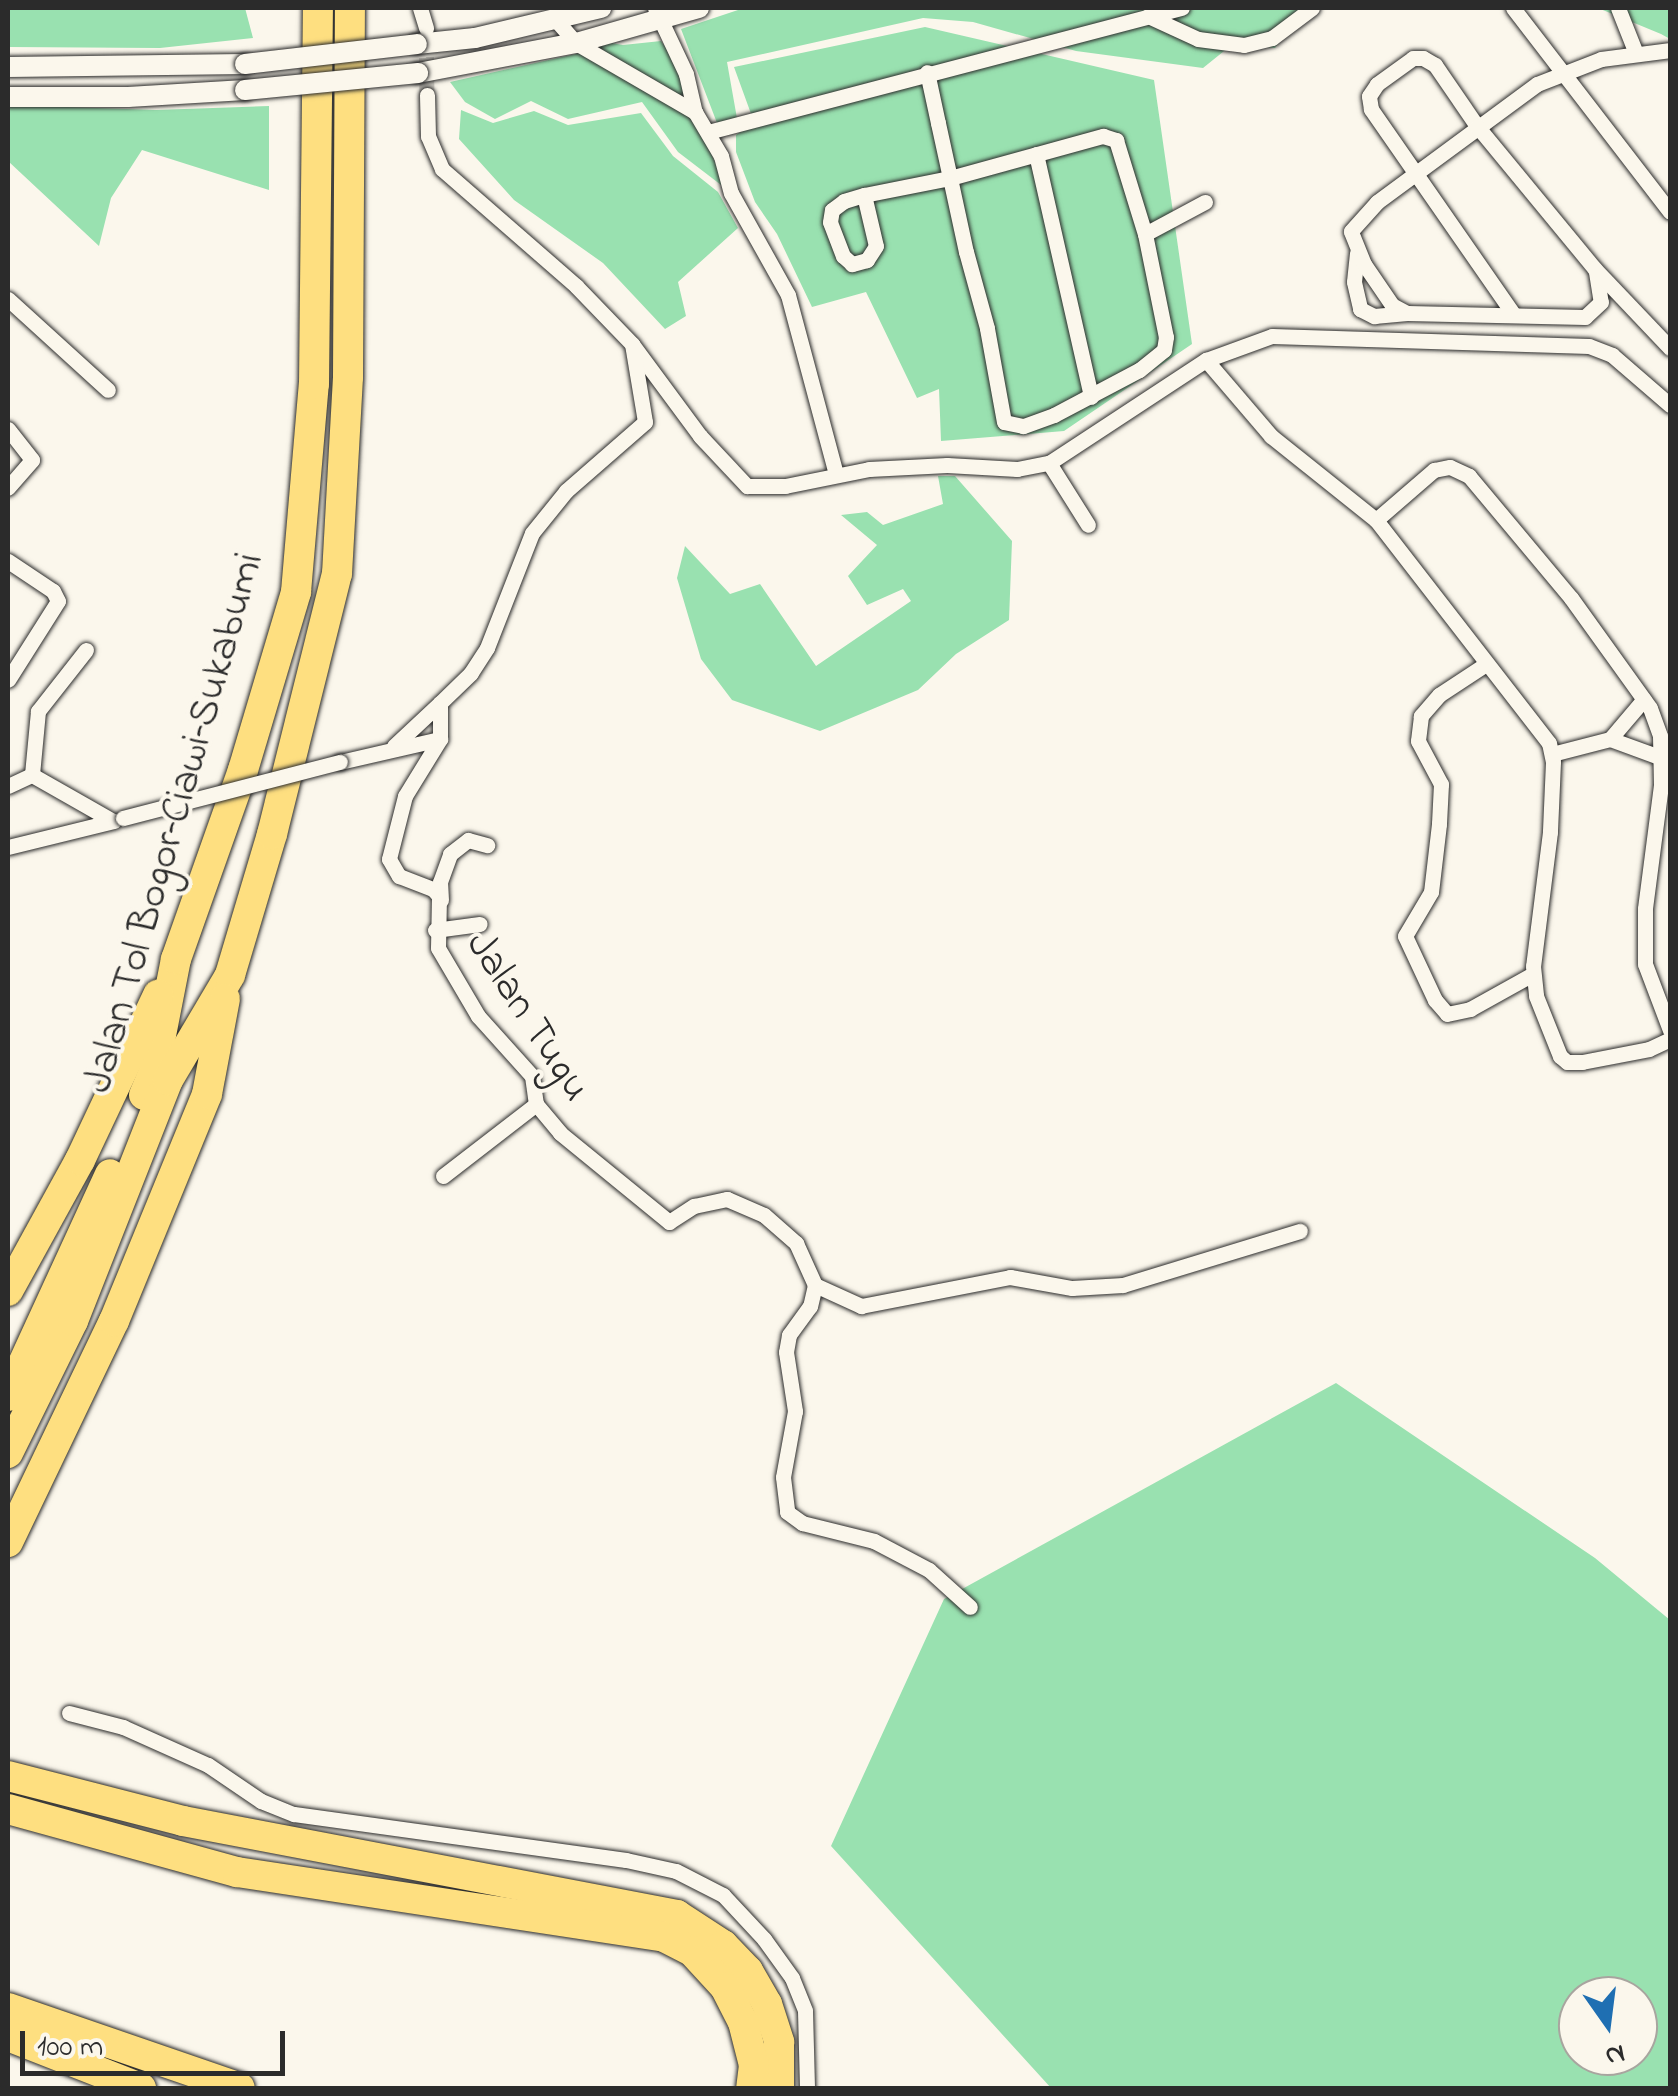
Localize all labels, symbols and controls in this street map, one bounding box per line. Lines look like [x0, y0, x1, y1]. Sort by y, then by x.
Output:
street label: Jalan Tol Bogor–Ciawi–Sukabumi [74, 547, 276, 1099]
street label: Jalan Tugu [453, 923, 601, 1111]
north arrow [1558, 1976, 1658, 2076]
scale bar [25, 2011, 290, 2073]
text: 100 m [37, 2026, 103, 2070]
text: N [1601, 2031, 1629, 2076]

